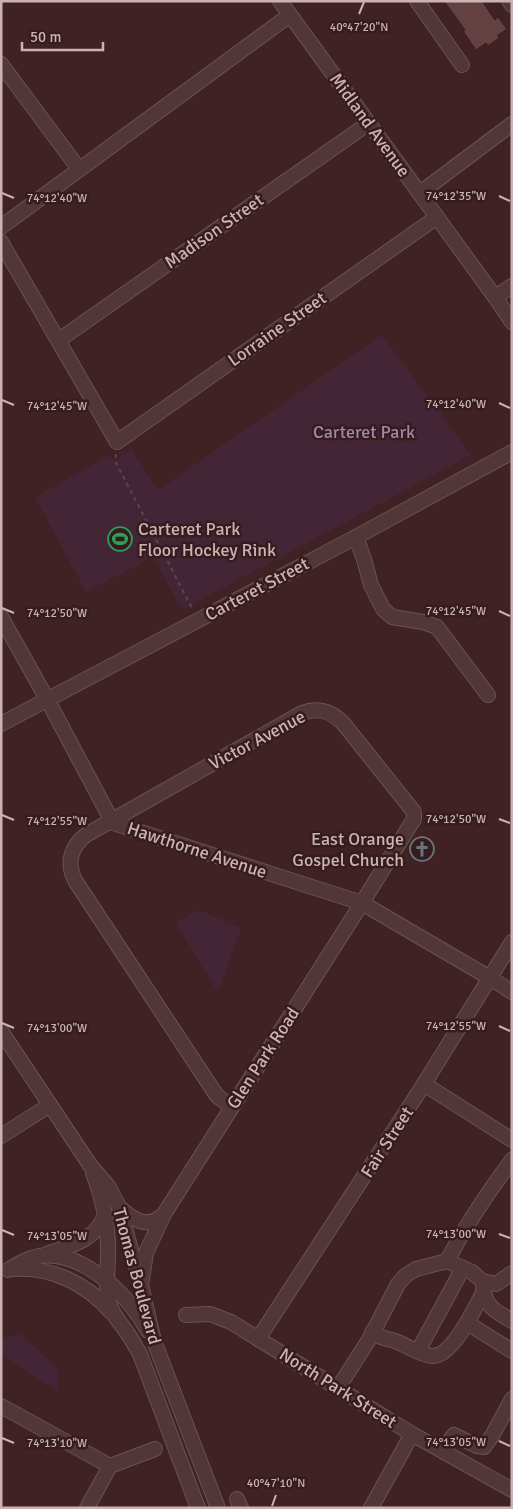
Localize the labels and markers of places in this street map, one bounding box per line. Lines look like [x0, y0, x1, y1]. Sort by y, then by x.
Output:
place label: Carteret Park Floor Hockey Rink [138, 518, 276, 561]
sports icon: Carteret Park Floor Hockey Rink [107, 526, 133, 552]
place label: East Orange Gospel Church [292, 828, 404, 871]
church icon: East Orange Gospel Church [409, 836, 435, 862]

